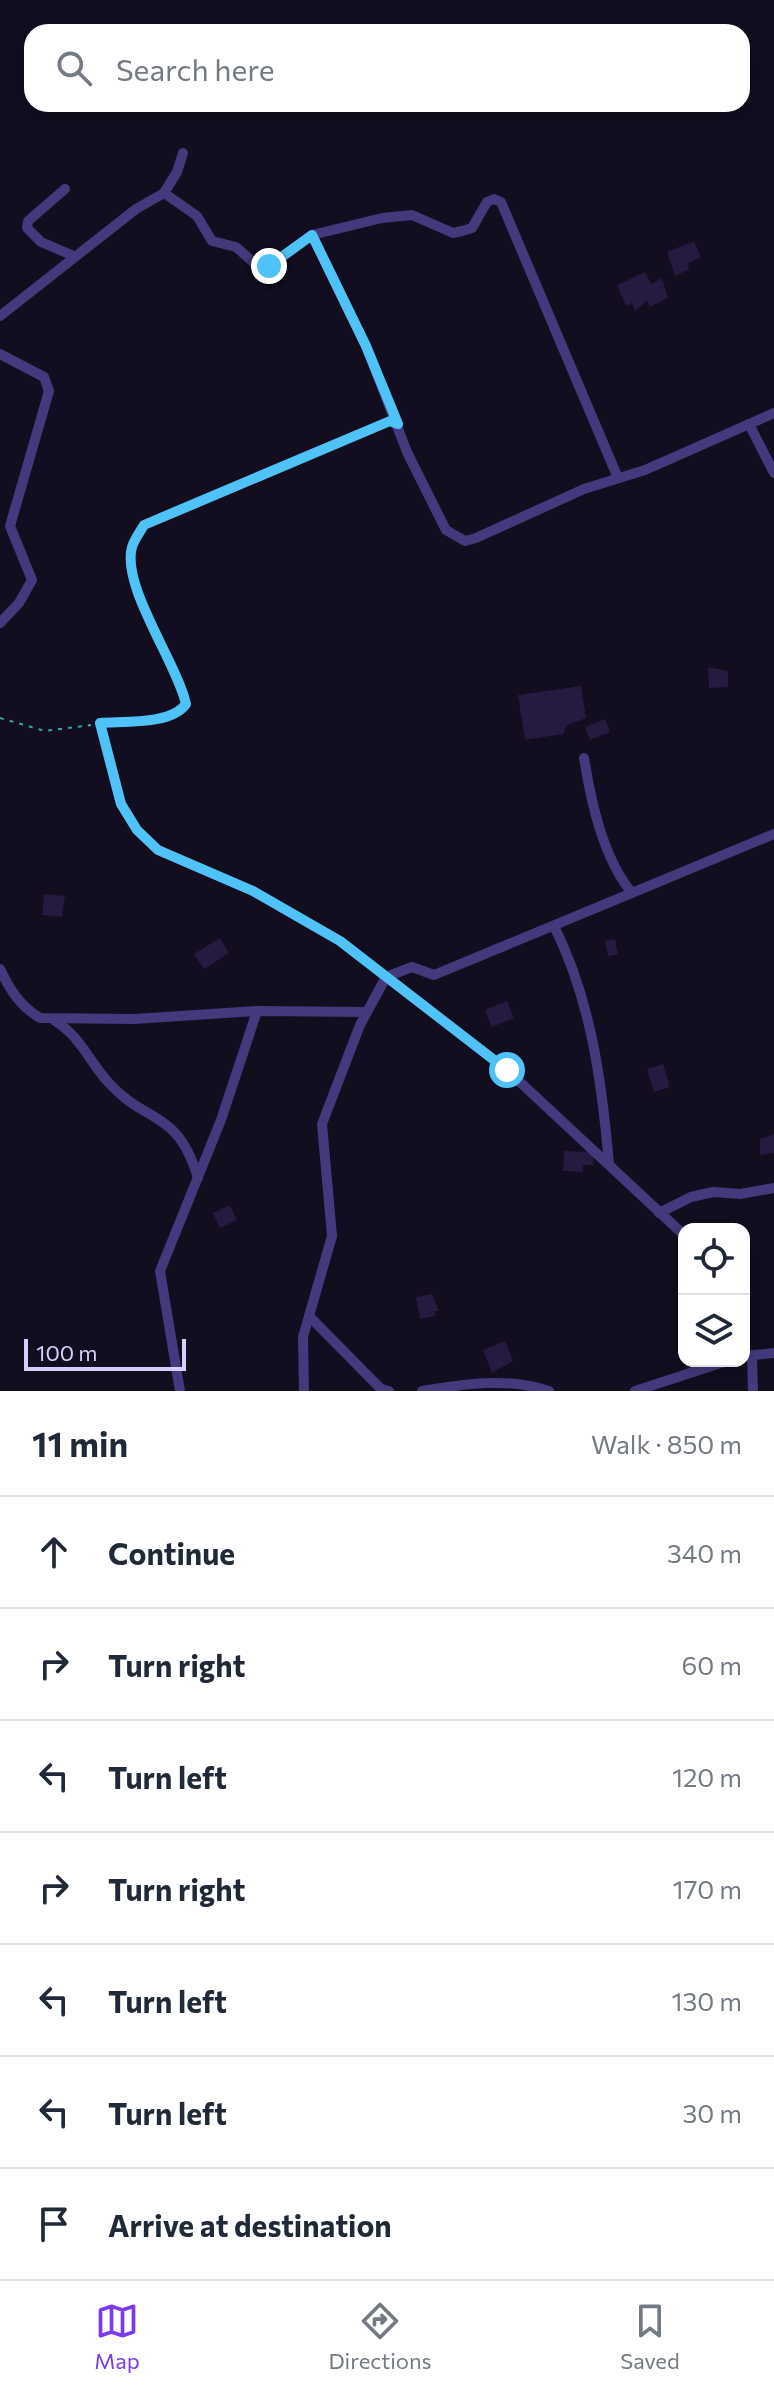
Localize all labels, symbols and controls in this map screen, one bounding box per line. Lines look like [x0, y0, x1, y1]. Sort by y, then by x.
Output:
search box [24, 24, 750, 112]
icon: search [52, 46, 96, 90]
text: Search here [116, 50, 275, 87]
route end [251, 248, 287, 284]
route start [489, 1052, 525, 1088]
map controls [678, 1223, 750, 1367]
button: locate [678, 1223, 750, 1295]
button: layers [678, 1295, 750, 1367]
scale bar [24, 1335, 186, 1371]
text: 100 m [36, 1339, 98, 1366]
text: 11 min [32, 1422, 128, 1464]
text: Walk · 850 m [591, 1428, 742, 1459]
icon: ahead [32, 1530, 76, 1574]
text: Continue [108, 1534, 235, 1571]
text: 340 m [667, 1537, 742, 1568]
icon: right [32, 1642, 76, 1686]
text: Turn right [108, 1646, 245, 1683]
text: 60 m [682, 1649, 742, 1680]
icon: left [32, 1754, 76, 1798]
text: Turn left [108, 1758, 227, 1795]
text: 120 m [672, 1761, 742, 1792]
icon: right [32, 1866, 76, 1910]
text: Turn right [108, 1870, 245, 1907]
text: 170 m [673, 1873, 742, 1904]
icon: left [32, 1978, 76, 2022]
text: Turn left [108, 1982, 227, 2019]
text: 130 m [671, 1985, 742, 2016]
icon: left [32, 2090, 76, 2134]
text: Turn left [108, 2094, 227, 2131]
text: 30 m [683, 2097, 742, 2128]
icon: arrive [32, 2202, 76, 2246]
text: Arrive at destination [108, 2206, 392, 2243]
tab: Map [94, 2299, 140, 2374]
tab: Directions [328, 2299, 432, 2374]
tab: Saved [620, 2299, 680, 2374]

